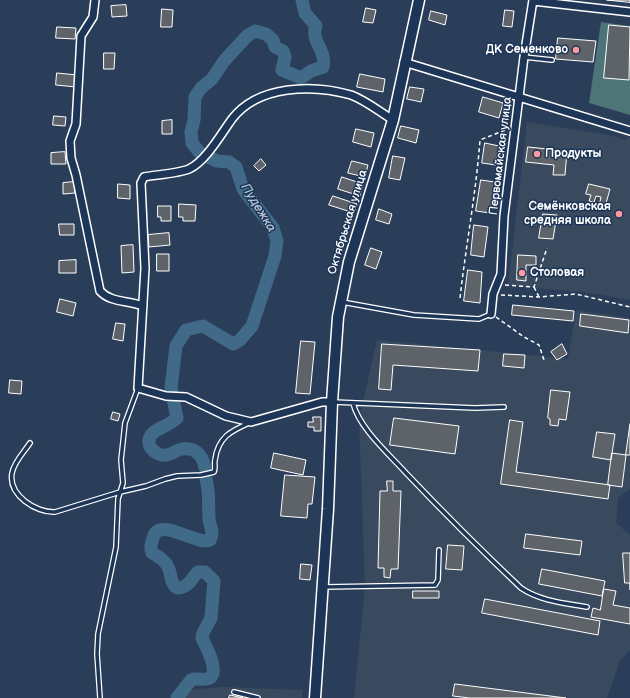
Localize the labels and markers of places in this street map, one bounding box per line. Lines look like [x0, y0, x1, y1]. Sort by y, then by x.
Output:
place label: ДК Семенково [486, 43, 568, 57]
marker: ДК Семенково [571, 45, 581, 55]
place label: Продукты [545, 147, 602, 161]
marker: Продукты [532, 149, 542, 159]
place label: Семёнковская средняя школа [524, 200, 611, 228]
marker: Семёнковская средняя школа [614, 209, 624, 219]
place label: Столовая [530, 266, 584, 280]
marker: Столовая [517, 268, 527, 278]

